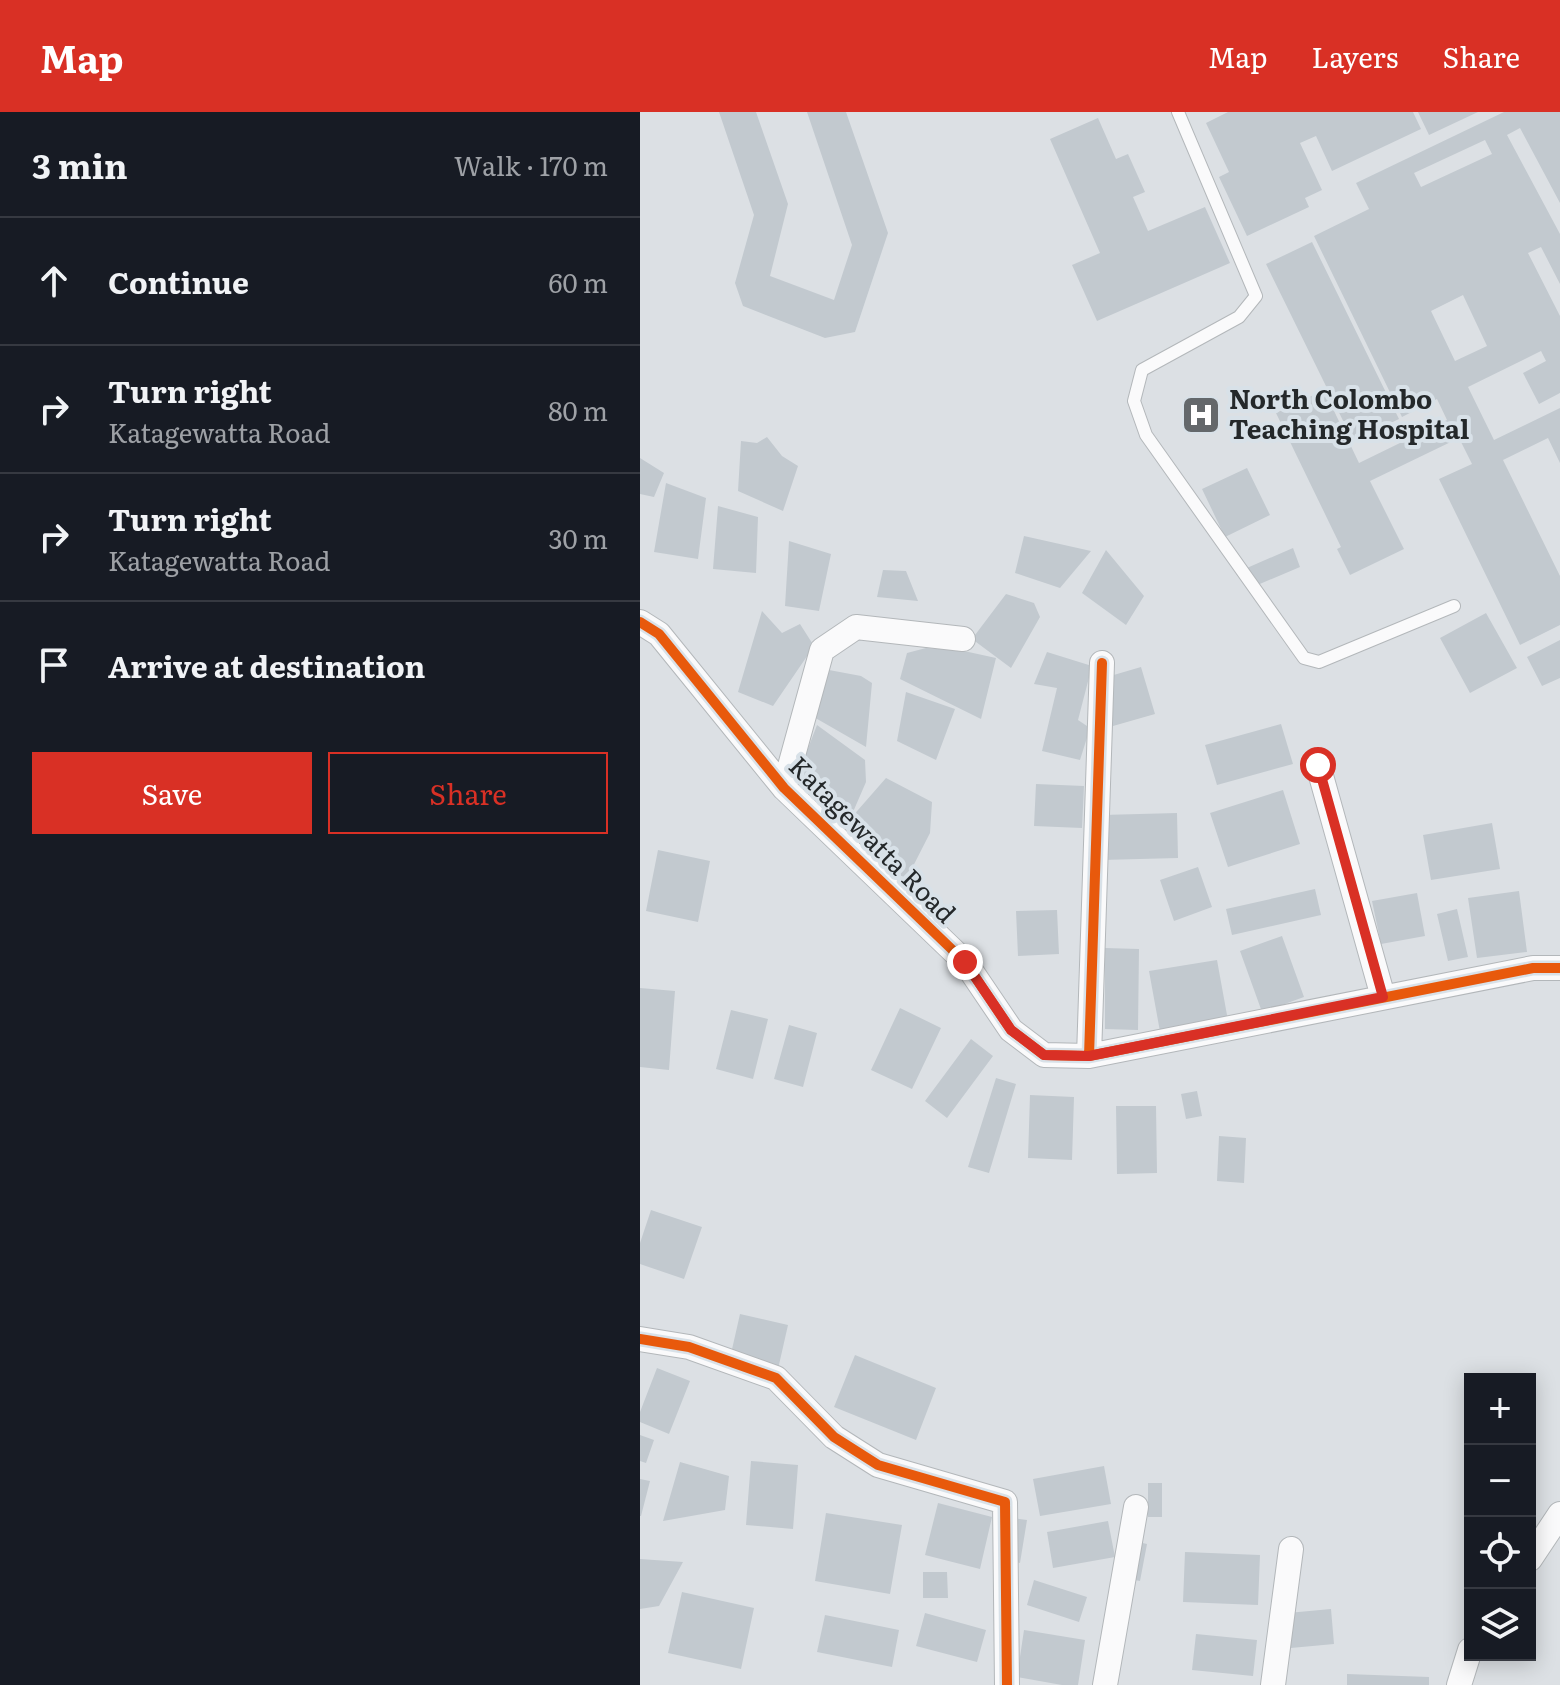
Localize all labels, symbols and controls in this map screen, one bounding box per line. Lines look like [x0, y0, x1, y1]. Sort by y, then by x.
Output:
text: Map [40, 28, 124, 85]
text: Map [1208, 35, 1267, 77]
text: Layers [1311, 35, 1398, 77]
text: Share [1442, 35, 1520, 77]
text: 3 min [32, 139, 128, 189]
text: Walk · 170 m [454, 145, 608, 184]
icon: ahead [32, 259, 76, 303]
text: Continue [108, 259, 249, 303]
text: 60 m [549, 262, 608, 301]
text: Turn right [108, 368, 272, 412]
place label: North Colombo Teaching Hospital [1229, 378, 1469, 447]
icon: right [32, 387, 76, 431]
text: 80 m [548, 390, 608, 429]
hospital icon: North Colombo Teaching Hospital [1180, 394, 1222, 436]
text: Katagewatta Road [108, 412, 330, 451]
text: Turn right [108, 496, 272, 540]
icon: right [32, 515, 76, 559]
text: 30 m [548, 518, 608, 557]
text: Katagewatta Road [108, 540, 330, 579]
icon: arrive [32, 643, 76, 687]
text: Arrive at destination [108, 643, 425, 687]
street label: Katagewatta Road [781, 746, 966, 931]
route start [1300, 747, 1336, 783]
button: Save [32, 752, 312, 834]
button: Share [328, 752, 608, 834]
route end [947, 944, 983, 980]
map controls [1464, 1373, 1536, 1661]
button: + [1464, 1373, 1536, 1445]
button: − [1464, 1445, 1536, 1517]
button: locate [1464, 1517, 1536, 1589]
button: layers [1464, 1589, 1536, 1661]

